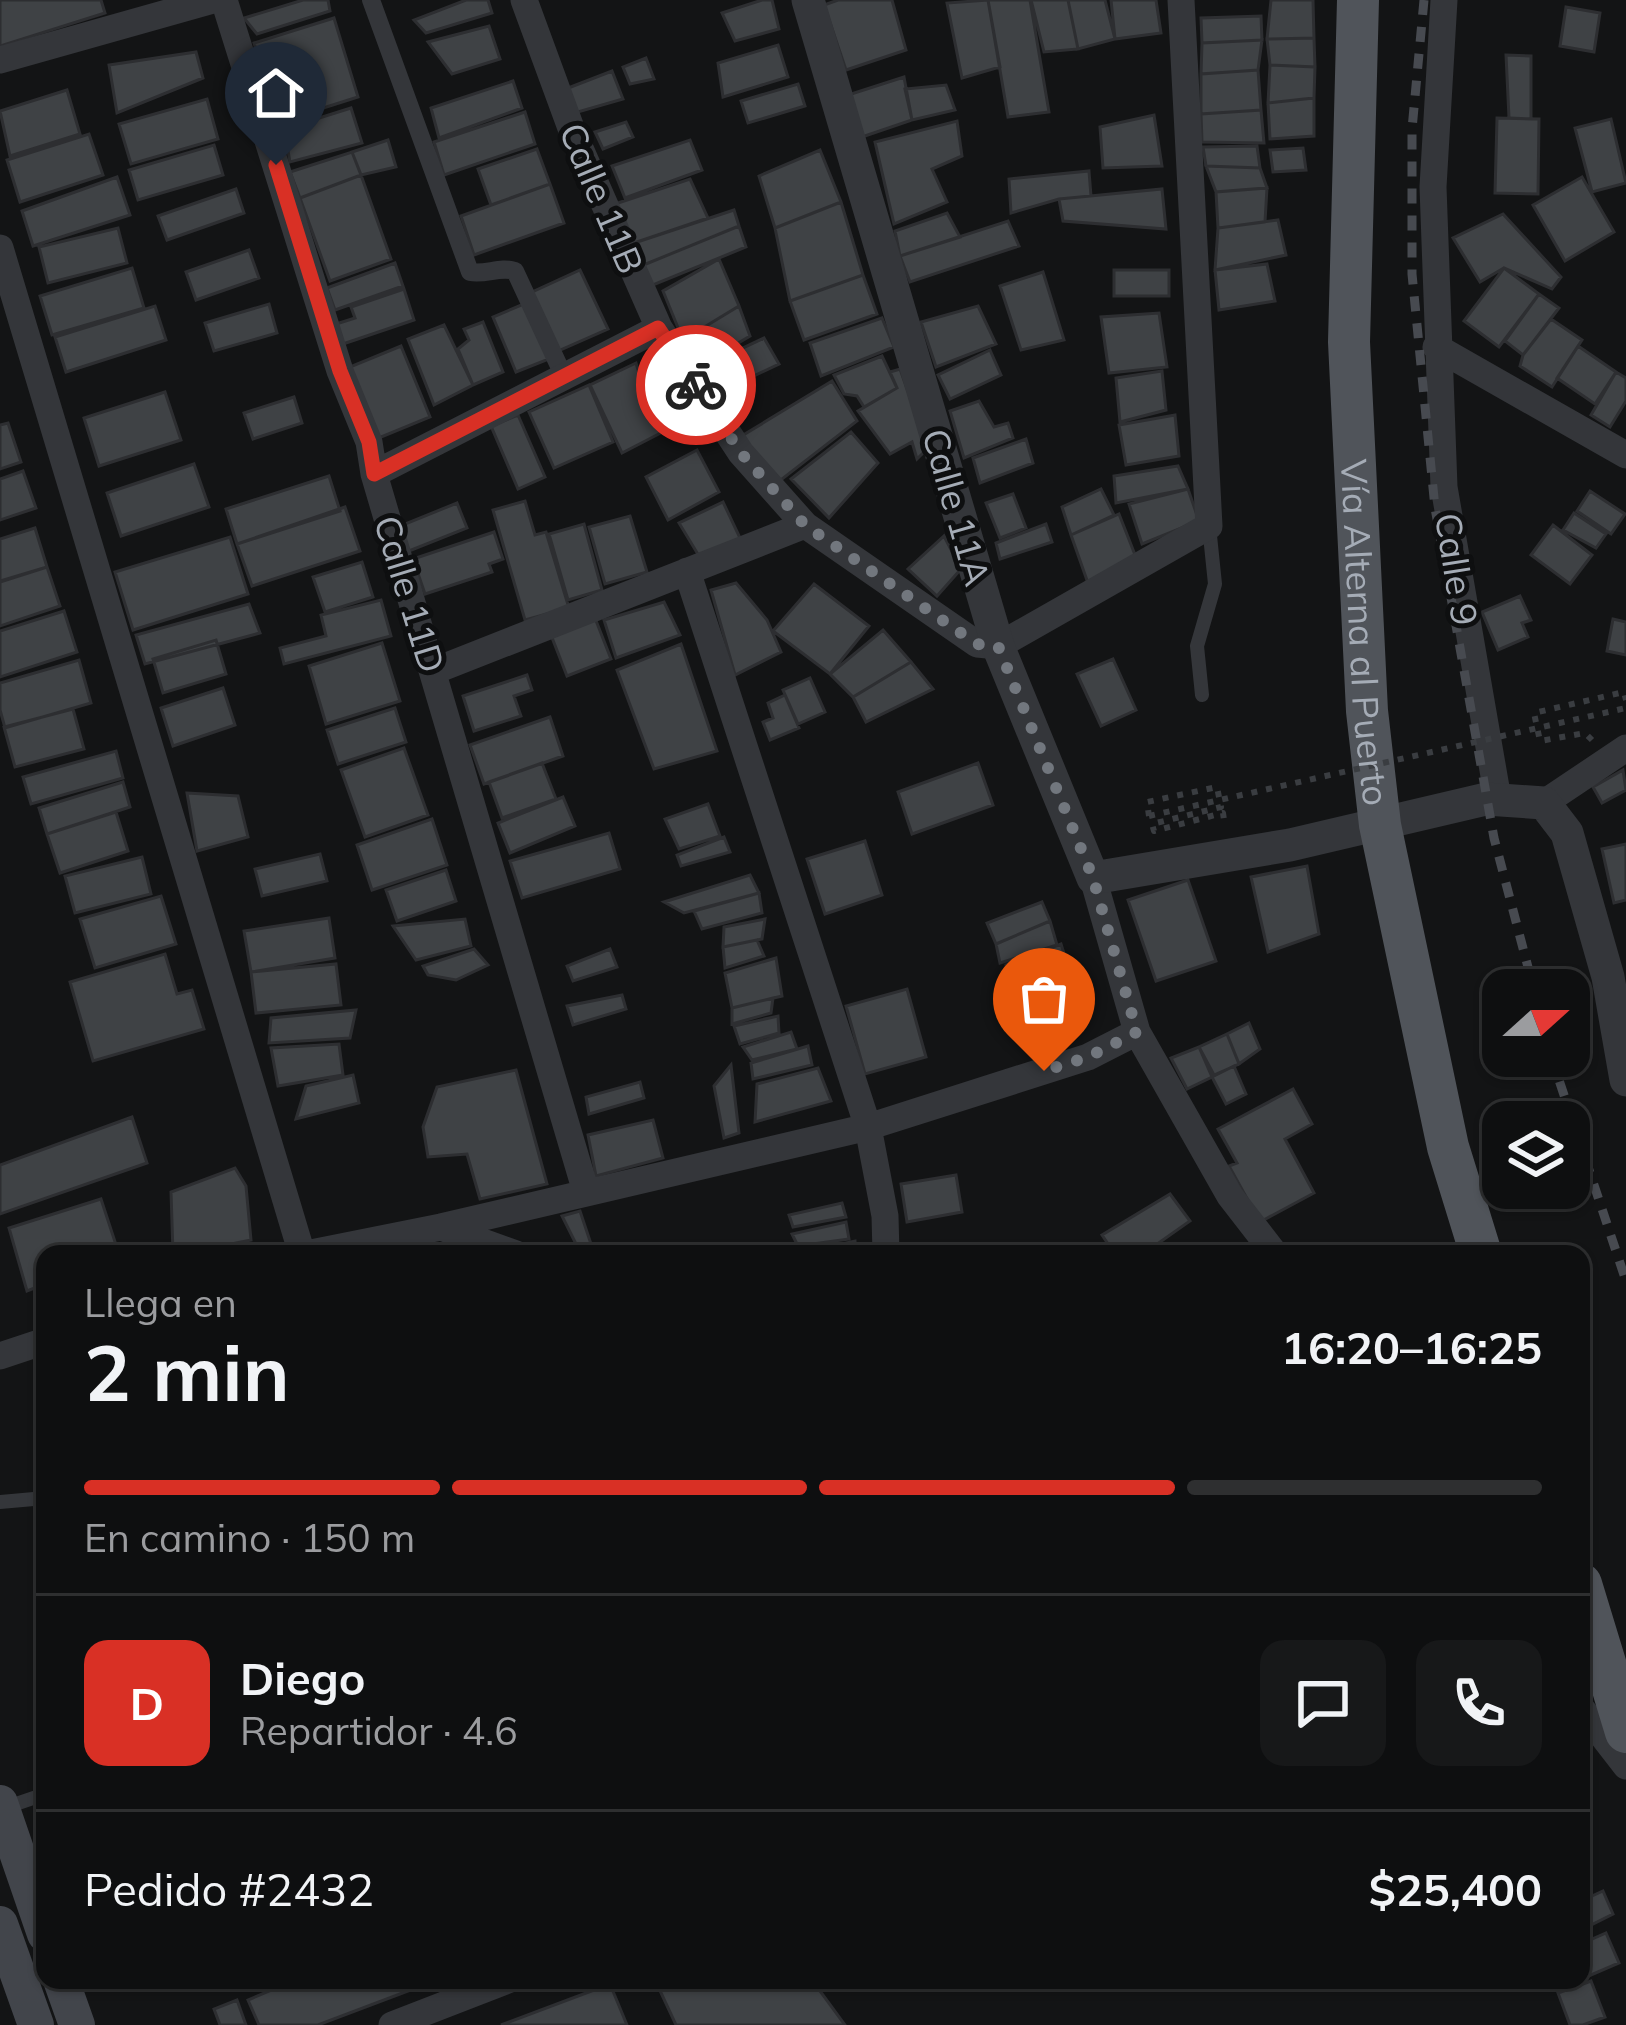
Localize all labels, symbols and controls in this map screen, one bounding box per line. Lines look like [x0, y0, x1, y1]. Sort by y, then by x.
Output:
pin [225, 42, 327, 165]
icon: home [243, 60, 309, 126]
street label: Calle 11B [550, 116, 654, 280]
courier [636, 325, 756, 445]
icon: bike [663, 352, 729, 418]
street label: Calle 11A [913, 423, 1001, 591]
street label: Vía Alterna al Puerto [1332, 458, 1400, 808]
street label: Calle 9 [1426, 509, 1488, 629]
street label: Calle 11D [365, 510, 455, 678]
pin [993, 948, 1095, 1071]
icon: bag [1011, 966, 1077, 1032]
north arrow [1482, 969, 1590, 1077]
map controls [1482, 969, 1590, 1209]
button: layers [1482, 1101, 1590, 1209]
text: Llega en [84, 1278, 237, 1327]
text: 16:20–16:25 [1281, 1319, 1542, 1375]
text: 2 min [84, 1323, 290, 1421]
text: En camino · 150 m [84, 1513, 415, 1562]
button: chat [1260, 1640, 1386, 1766]
button: phone [1416, 1640, 1542, 1766]
text: Diego [240, 1650, 365, 1706]
text: D [130, 1675, 164, 1731]
text: Repartidor · 4.6 [240, 1706, 518, 1755]
text: Pedido #2432 [84, 1861, 374, 1917]
text: $25,400 [1369, 1861, 1542, 1917]

